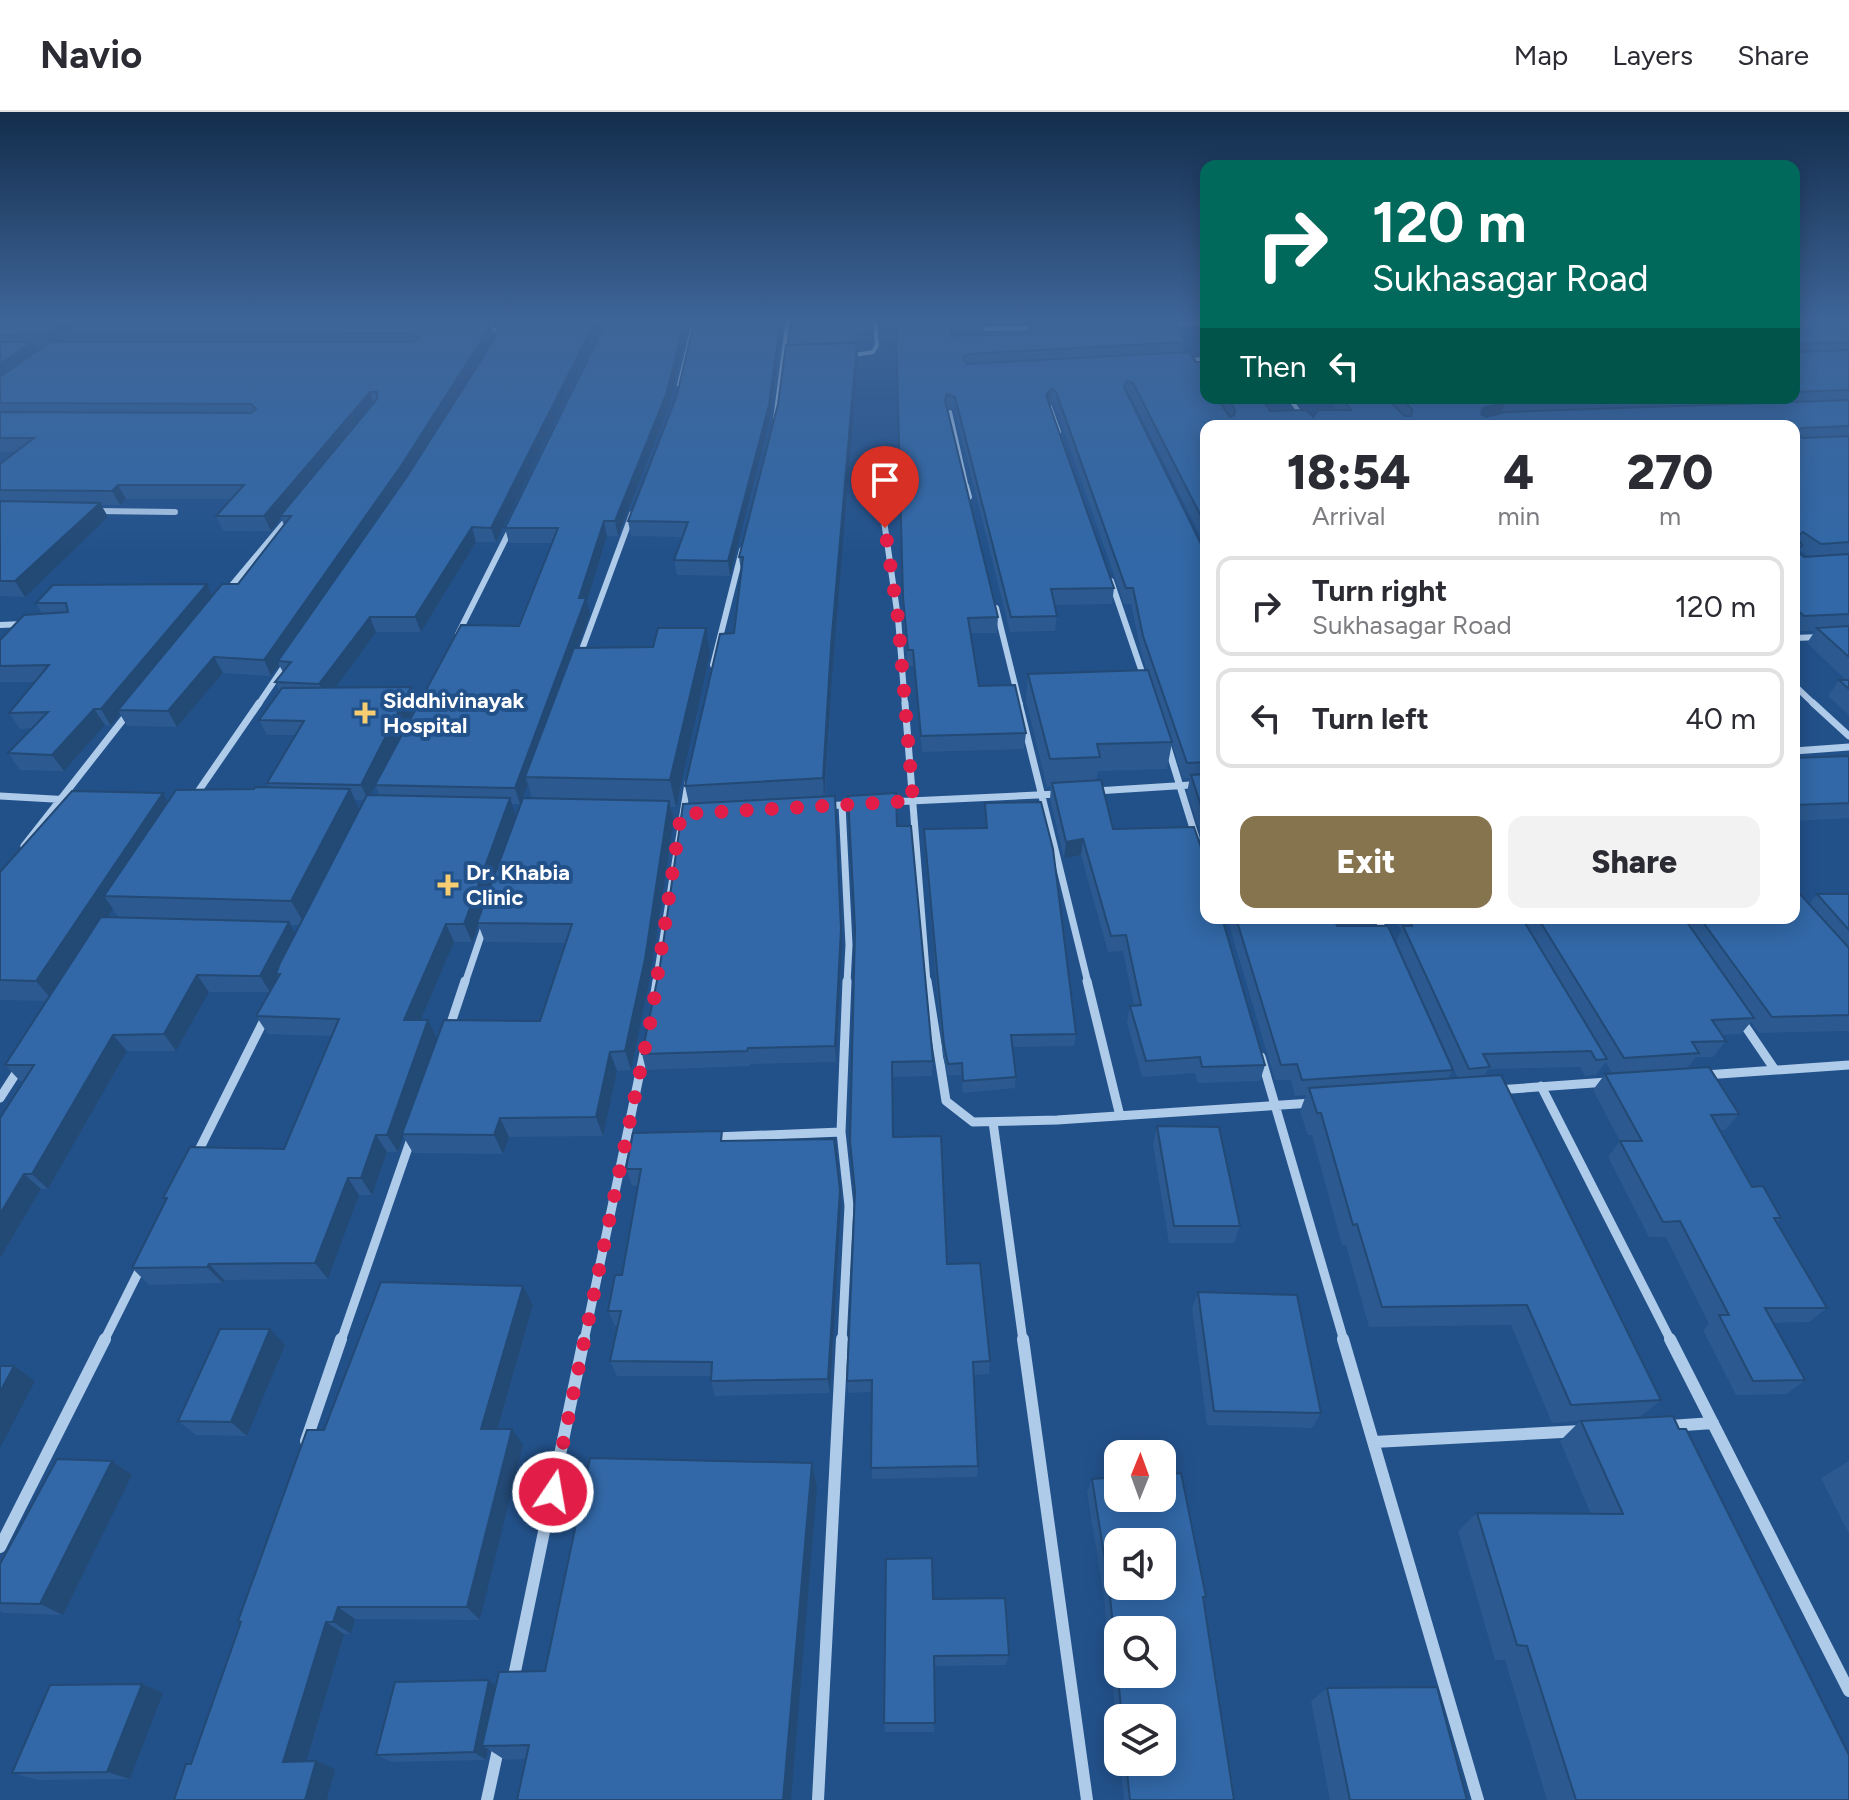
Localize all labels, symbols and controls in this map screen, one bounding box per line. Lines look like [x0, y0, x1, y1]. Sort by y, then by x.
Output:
text: Navio [40, 32, 142, 78]
text: Map [1514, 38, 1568, 72]
text: Layers [1612, 38, 1693, 72]
text: Share [1737, 38, 1809, 72]
text: 120 m [1372, 189, 1527, 256]
icon: right [1240, 192, 1344, 296]
text: Sukhasagar Road [1372, 257, 1649, 300]
icon: left [1322, 344, 1366, 388]
text: Then [1240, 348, 1306, 385]
text: 18:54 [1287, 443, 1411, 501]
text: 4 [1503, 443, 1534, 501]
text: 270 [1627, 443, 1713, 501]
pin [851, 446, 919, 528]
icon: arrive [863, 458, 907, 502]
text: Arrival [1312, 500, 1385, 532]
text: min [1497, 500, 1540, 532]
text: m [1659, 500, 1681, 532]
text: Turn right [1312, 572, 1447, 609]
icon: right [1244, 584, 1288, 628]
text: 120 m [1675, 588, 1756, 625]
text: Sukhasagar Road [1312, 609, 1512, 641]
place label: Siddhivinayak Hospital [383, 687, 525, 739]
icon: left [1244, 696, 1288, 740]
text: Turn left [1312, 700, 1429, 737]
text: 40 m [1685, 700, 1756, 737]
marker: Siddhivinayak Hospital [354, 702, 376, 724]
button: Exit [1240, 816, 1492, 908]
button: Share [1508, 816, 1760, 908]
place label: Dr. Khabia Clinic [466, 859, 570, 911]
marker: Dr. Khabia Clinic [437, 874, 459, 896]
north arrow [1104, 1440, 1176, 1512]
map controls [1104, 1440, 1176, 1776]
position arrow [511, 1450, 595, 1534]
button: sound [1104, 1528, 1176, 1600]
button: search [1104, 1616, 1176, 1688]
button: layers [1104, 1704, 1176, 1776]

